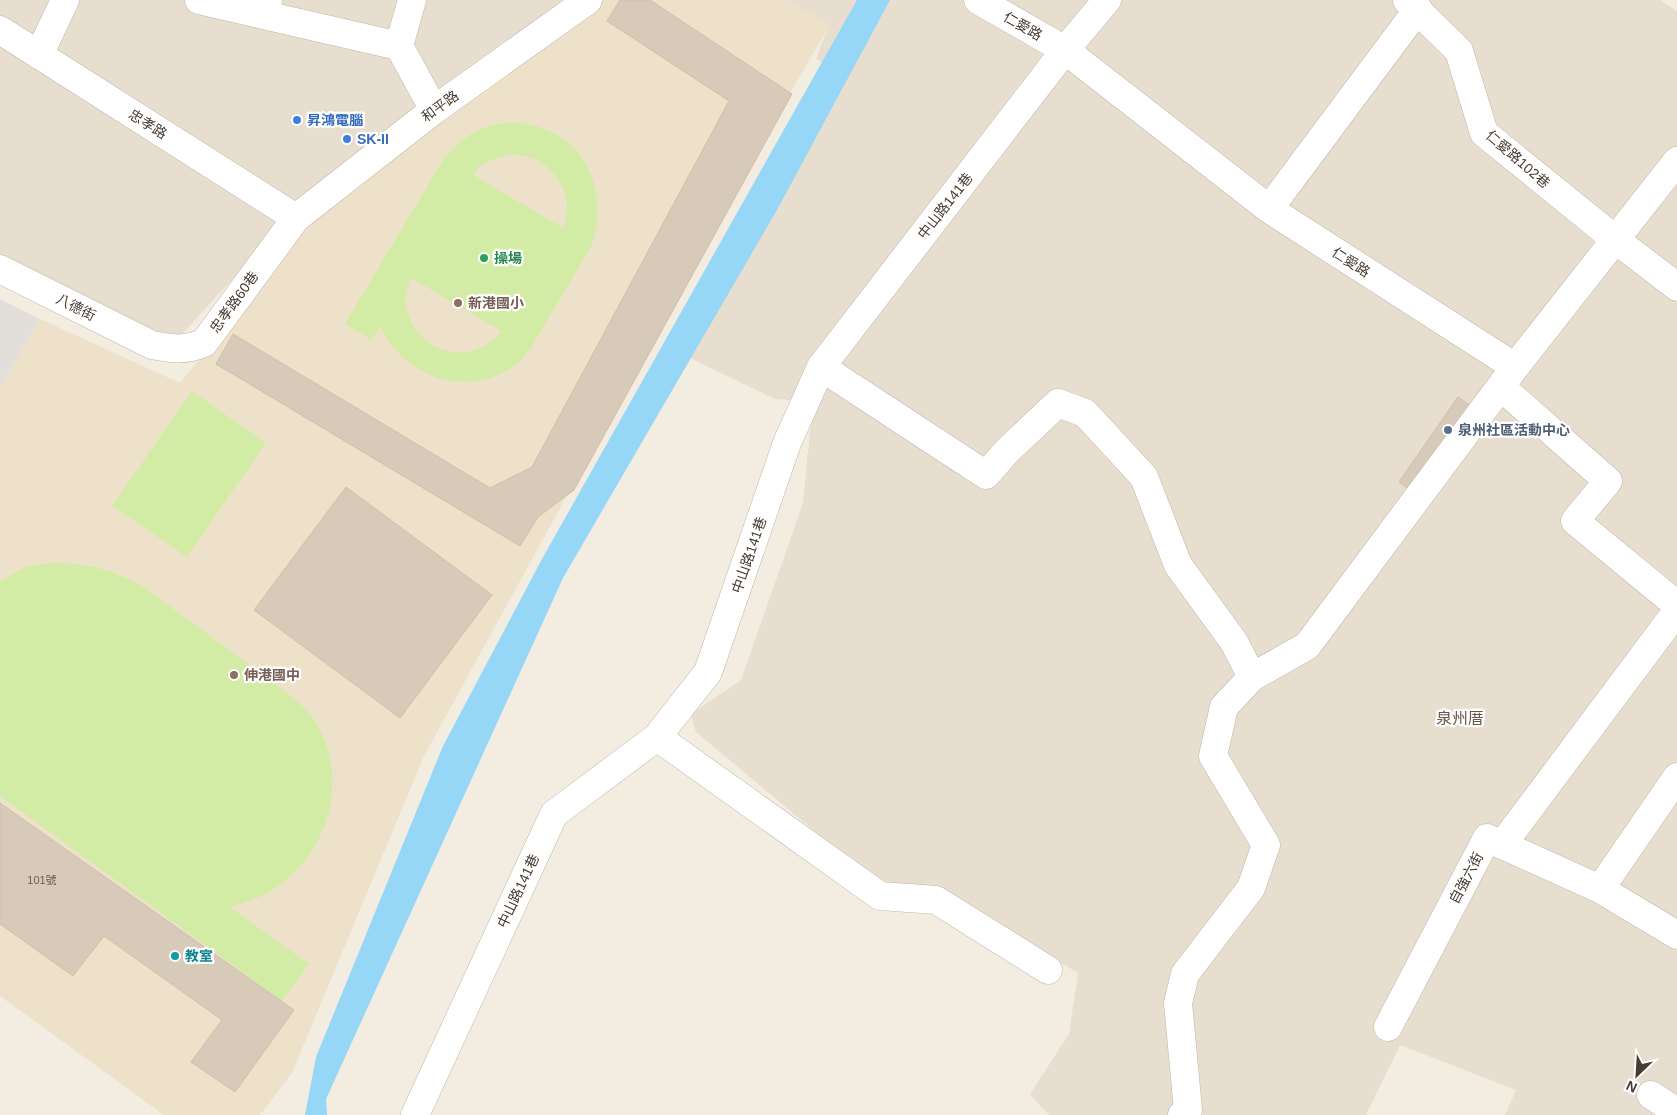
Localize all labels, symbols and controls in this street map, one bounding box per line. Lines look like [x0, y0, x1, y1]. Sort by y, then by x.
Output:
street label: 仁愛路 [1001, 9, 1045, 43]
street label: 和平路 [418, 87, 462, 125]
street label: 忠孝路 [126, 106, 170, 142]
place label: 昇鴻電腦 [307, 112, 363, 128]
marker: 昇鴻電腦 [291, 114, 303, 126]
street label: 仁愛路102巷 [1483, 127, 1553, 191]
place label: SK-II [357, 131, 389, 147]
marker: SK-II [341, 133, 353, 145]
street label: 中山路141巷 [914, 170, 976, 242]
street label: 仁愛路 [1329, 244, 1373, 280]
place label: 操場 [494, 250, 522, 266]
marker: 操場 [478, 252, 490, 264]
street label: 忠孝路60巷 [206, 268, 262, 336]
street label: 八德街 [54, 290, 98, 324]
place label: 新港國小 [468, 295, 524, 311]
marker: 新港國小 [452, 297, 464, 309]
place label: 泉州社區活動中心 [1458, 422, 1570, 438]
marker: 泉州社區活動中心 [1442, 424, 1454, 436]
street label: 中山路141巷 [729, 515, 769, 595]
place label: 伸港國中 [244, 667, 300, 683]
marker: 伸港國中 [228, 669, 240, 681]
district label: 泉州厝 [1436, 710, 1484, 727]
street label: 自強六街 [1446, 850, 1486, 906]
street label: 中山路141巷 [494, 852, 542, 930]
house number: 101號 [27, 874, 57, 886]
place label: 教室 [185, 948, 213, 964]
marker: 教室 [169, 950, 181, 962]
north arrow [1612, 1050, 1662, 1100]
text: N [1624, 1077, 1639, 1096]

